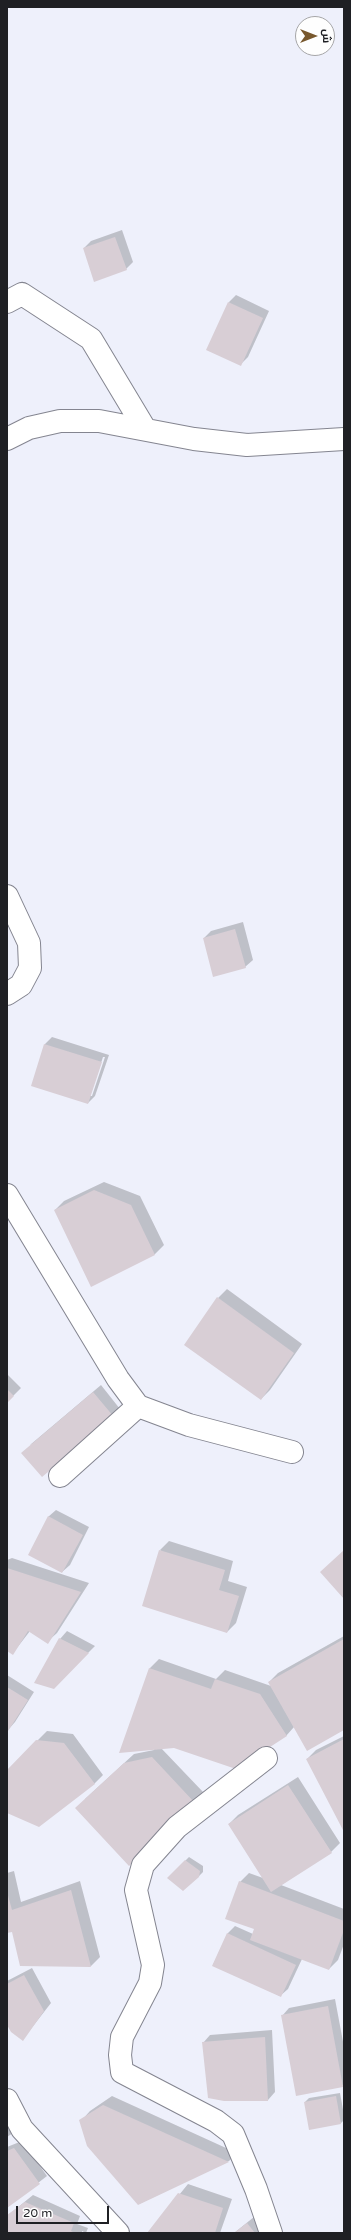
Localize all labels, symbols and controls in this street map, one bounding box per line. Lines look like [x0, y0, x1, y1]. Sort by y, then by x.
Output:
north arrow [295, 16, 335, 56]
text: ش [320, 29, 333, 43]
scale bar [18, 2198, 111, 2224]
text: 20 m [23, 2206, 52, 2220]

